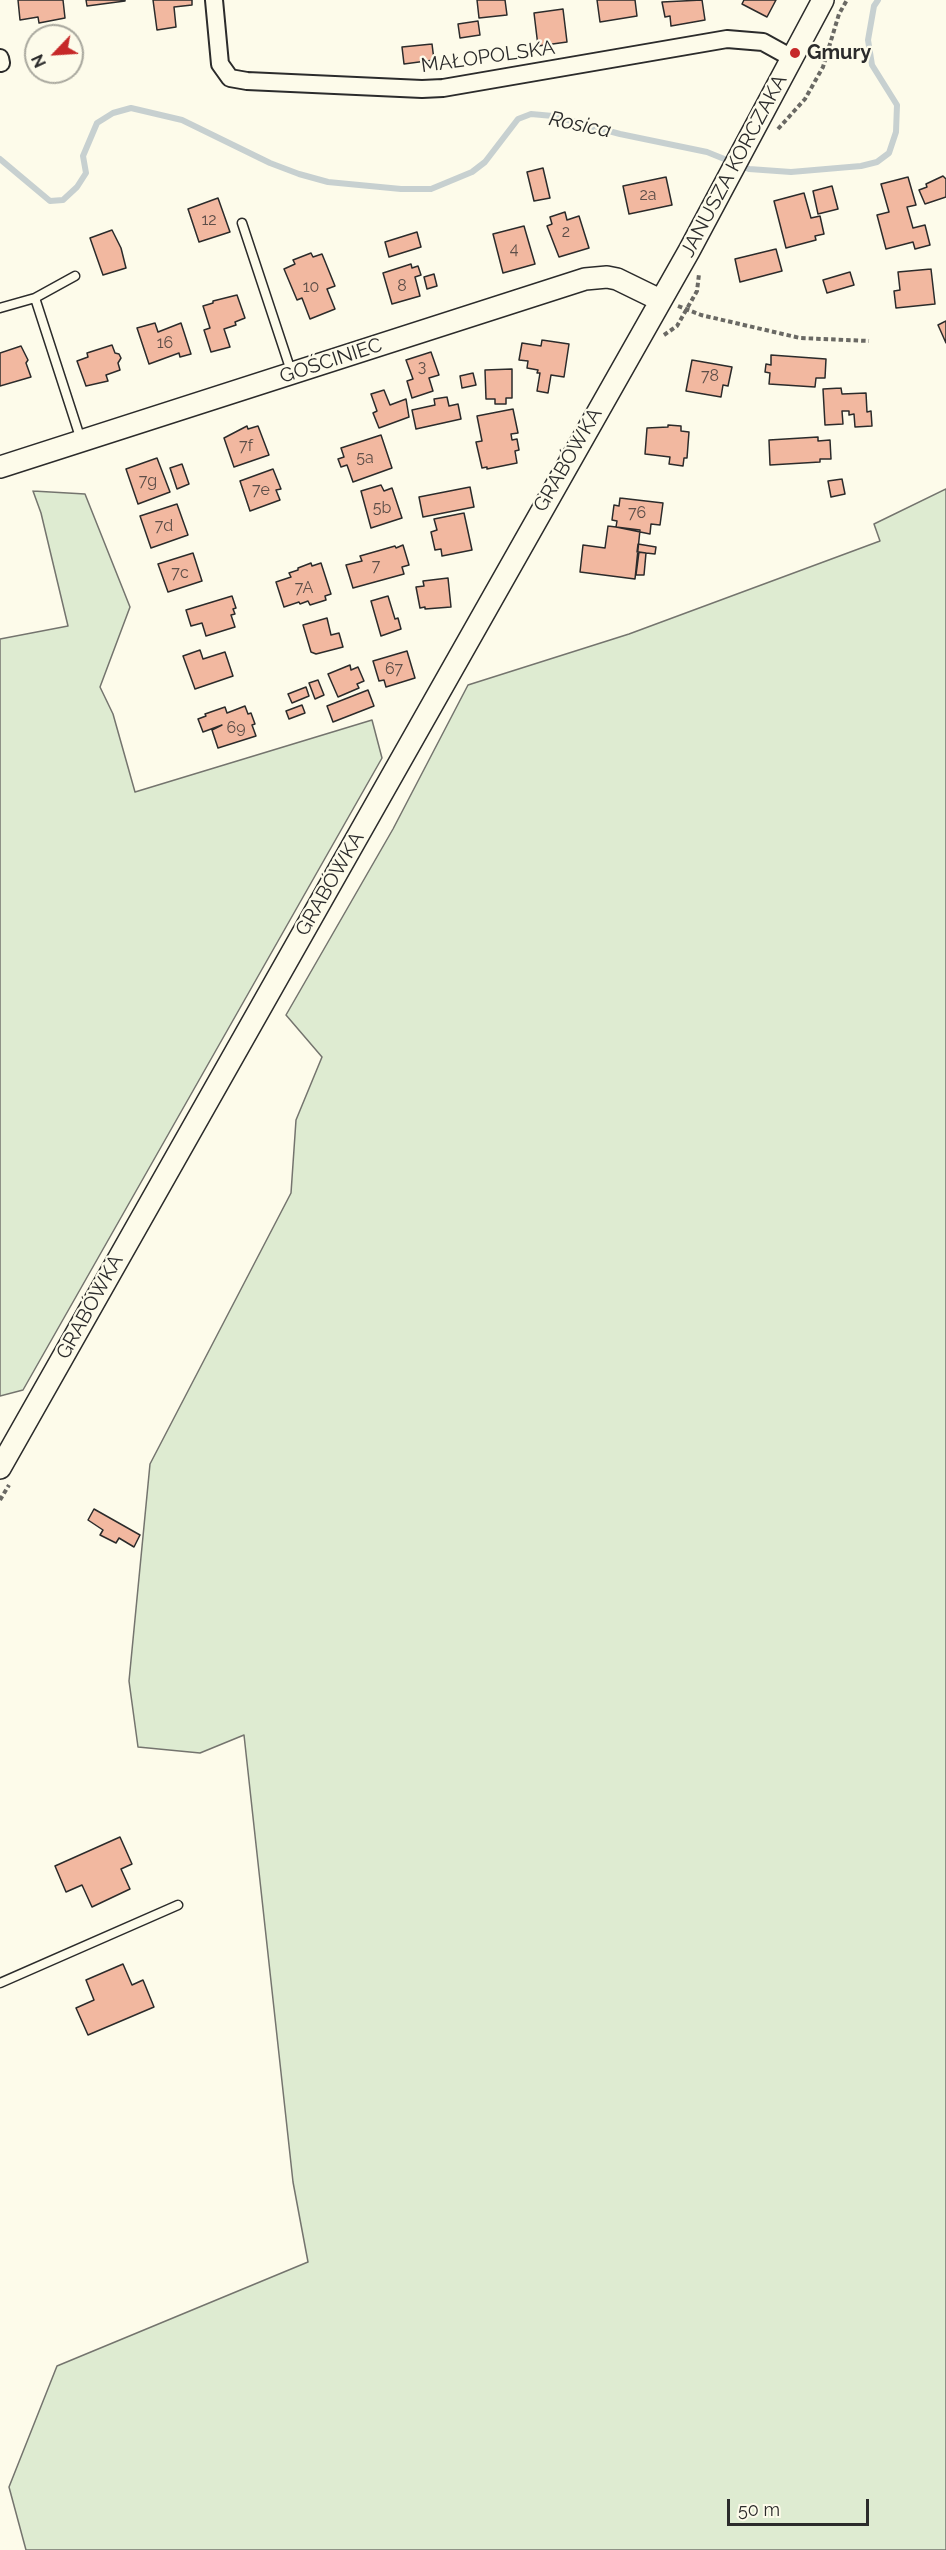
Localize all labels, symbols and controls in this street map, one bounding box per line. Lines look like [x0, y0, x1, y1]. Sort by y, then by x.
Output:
north arrow [24, 24, 84, 84]
street label: MAŁOPOLSKA [420, 36, 556, 78]
place label: Gmury [807, 41, 871, 65]
marker: Gmury [788, 46, 802, 60]
text: N [28, 51, 50, 71]
street label: JANUSZA KORCZAKA [676, 71, 792, 261]
water label: Rosica [547, 106, 613, 144]
house number: 2a [639, 185, 657, 205]
house number: 12 [201, 210, 217, 230]
house number: 2 [562, 222, 570, 242]
house number: 4 [510, 239, 518, 259]
house number: 8 [397, 276, 407, 296]
house number: 10 [303, 277, 319, 297]
house number: 16 [157, 333, 173, 353]
street label: GOŚCINIEC [277, 333, 385, 389]
house number: 3 [418, 357, 426, 377]
house number: 78 [701, 366, 719, 386]
street label: GRABÓWKA [529, 404, 607, 516]
house number: 7f [239, 436, 253, 456]
house number: 5a [356, 448, 374, 468]
house number: 7g [139, 471, 157, 491]
house number: 7e [252, 480, 270, 500]
house number: 5b [373, 498, 391, 518]
house number: 76 [628, 503, 646, 523]
house number: 7d [155, 516, 173, 536]
house number: 7 [372, 556, 380, 576]
house number: 7c [171, 563, 189, 583]
house number: 7A [295, 578, 313, 598]
house number: 67 [385, 659, 403, 679]
house number: 69 [226, 718, 246, 738]
street label: GRABÓWKA [291, 828, 369, 940]
street label: GRABÓWKA [51, 1250, 129, 1364]
scale bar [730, 2487, 872, 2525]
text: 50 m [738, 2499, 780, 2520]

